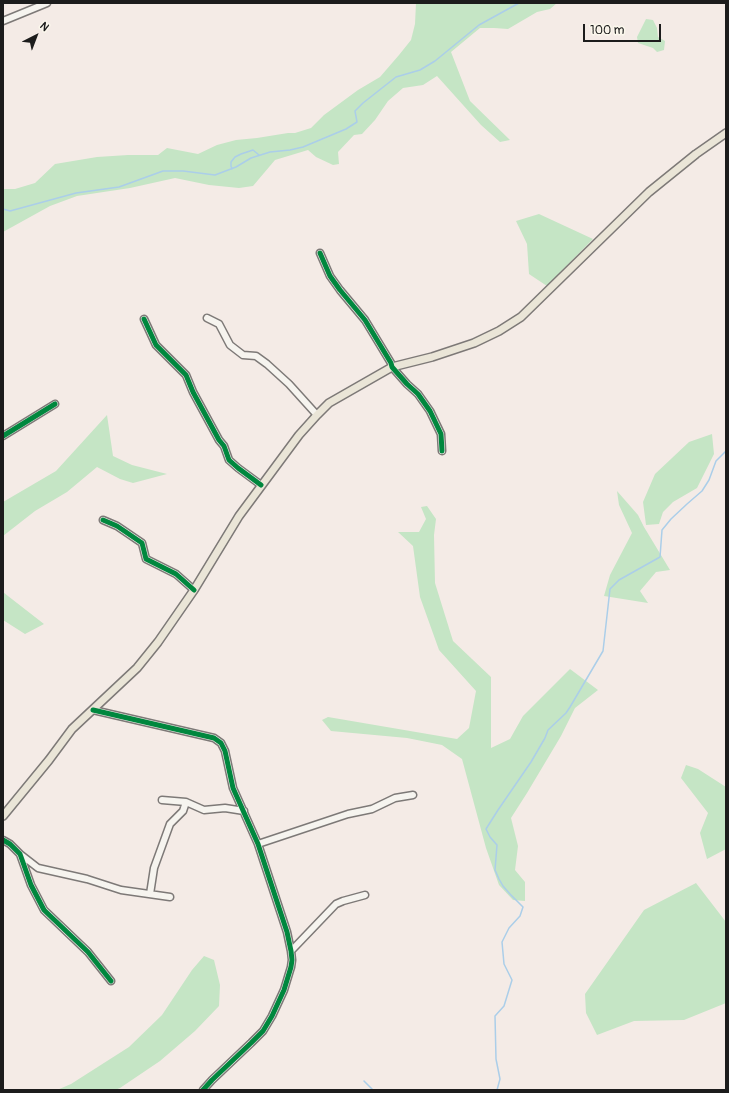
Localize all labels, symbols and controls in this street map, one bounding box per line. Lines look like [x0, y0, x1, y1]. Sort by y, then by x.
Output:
north arrow [16, 16, 56, 56]
scale bar [585, 16, 663, 42]
text: N [37, 19, 51, 34]
text: 100 m [590, 23, 624, 38]

